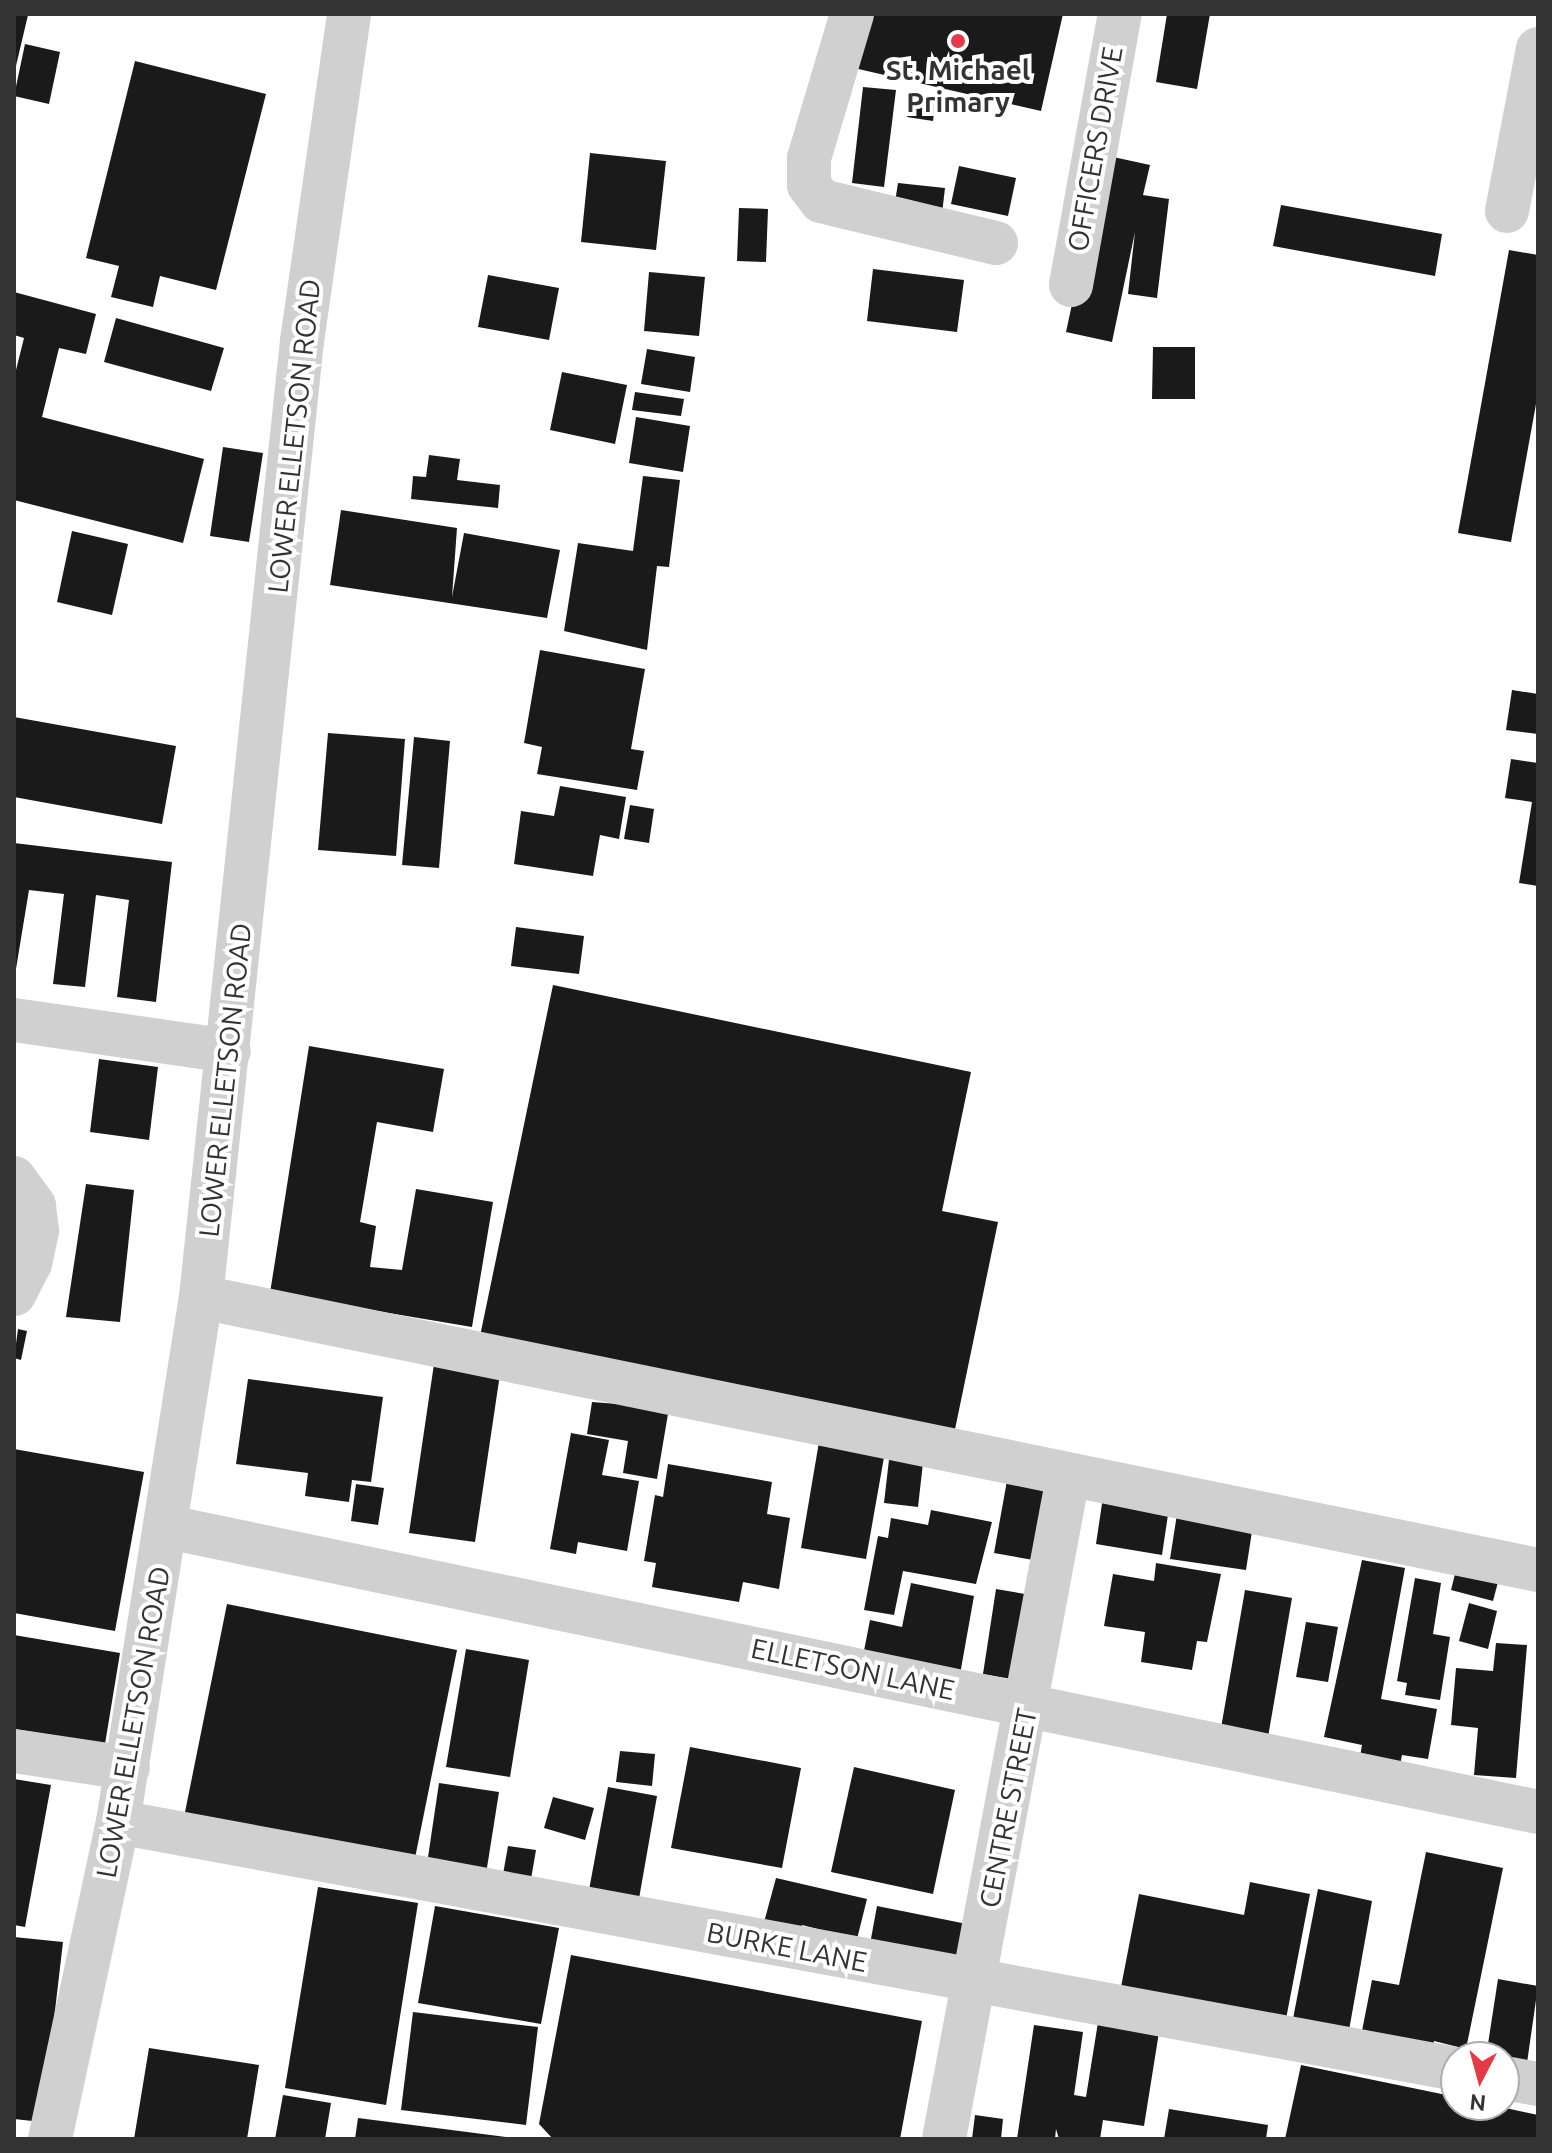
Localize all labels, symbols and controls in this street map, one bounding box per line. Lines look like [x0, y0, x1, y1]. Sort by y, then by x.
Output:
marker: St. Michael Primary [949, 32, 967, 50]
street label: OFFICERS DRIVE [1060, 44, 1130, 254]
place label: St. Michael Primary [886, 53, 1030, 119]
street label: LOWER ELLETSON ROAD [261, 277, 327, 595]
street label: LOWER ELLETSON ROAD [192, 921, 258, 1239]
street label: LOWER ELLETSON ROAD [89, 1564, 177, 1880]
street label: ELLETSON LANE [748, 1631, 958, 1707]
street label: CENTRE STREET [972, 1705, 1044, 1911]
street label: BURKE LANE [704, 1915, 870, 1979]
north arrow [1440, 2041, 1520, 2121]
text: N [1468, 2090, 1487, 2117]

